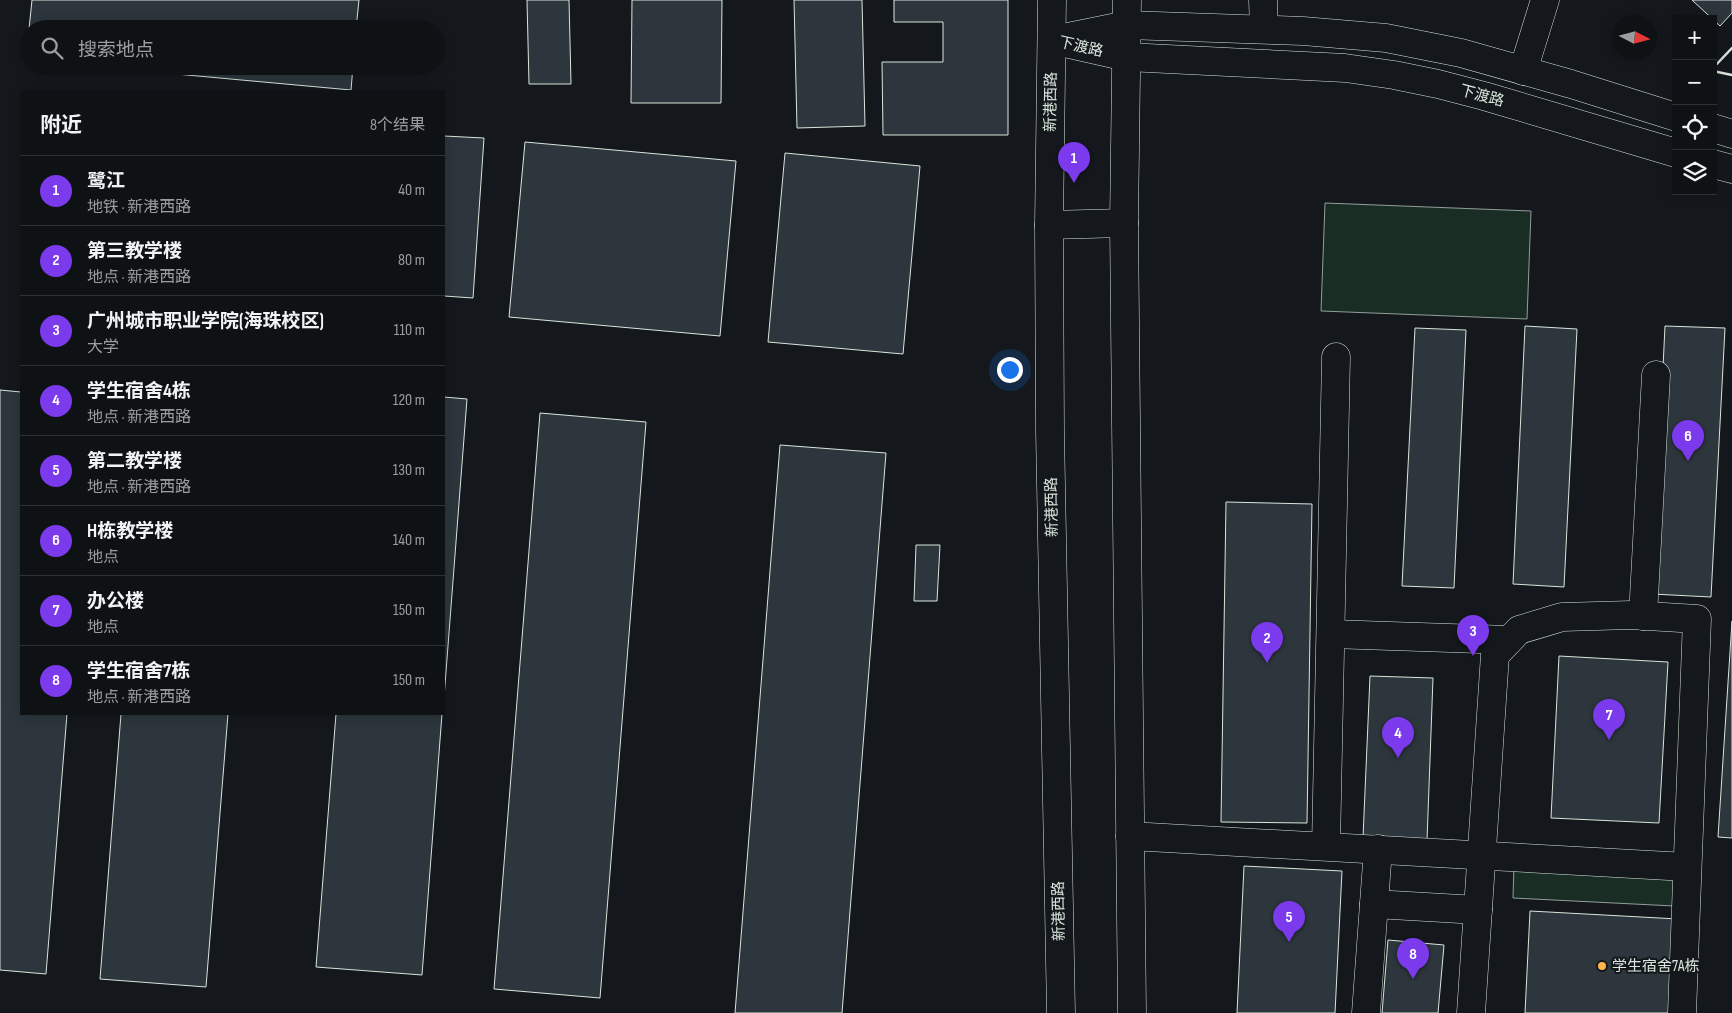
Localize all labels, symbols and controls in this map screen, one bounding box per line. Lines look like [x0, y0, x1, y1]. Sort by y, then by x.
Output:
north arrow [1612, 15, 1657, 60]
map controls [1672, 15, 1717, 195]
button: + [1672, 15, 1717, 60]
search box [20, 20, 445, 75]
street label: 下渡路 [1057, 33, 1105, 61]
icon: search [38, 34, 66, 62]
text: 搜索地点 [78, 39, 154, 62]
button: − [1672, 60, 1717, 105]
street label: 新港西路 [1041, 72, 1061, 132]
street label: 下渡路 [1458, 81, 1506, 111]
button: locate [1672, 105, 1717, 150]
text: 附近 [40, 113, 82, 138]
text: 8个结果 [370, 116, 425, 135]
pin: 1 [1058, 142, 1090, 183]
button: layers [1672, 150, 1717, 195]
text: 鹭江 [87, 170, 125, 193]
text: 1 [53, 181, 59, 200]
text: 40 m [398, 181, 425, 200]
text: 地铁 · 新港西路 [87, 198, 191, 217]
text: 第三教学楼 [87, 240, 182, 263]
text: 2 [52, 251, 60, 270]
text: 80 m [398, 251, 425, 270]
text: 地点 · 新港西路 [87, 268, 191, 287]
text: 广州城市职业学院(海珠校区) [87, 310, 324, 333]
text: 3 [52, 321, 60, 340]
text: 110 m [394, 321, 425, 340]
text: 大学 [87, 338, 119, 357]
your location [997, 357, 1023, 383]
text: 学生宿舍4栋 [87, 380, 191, 403]
text: 4 [52, 391, 60, 410]
text: 120 m [393, 391, 425, 410]
text: 地点 · 新港西路 [87, 408, 191, 427]
pin: 6 [1672, 420, 1704, 461]
text: 第二教学楼 [87, 450, 182, 473]
text: 5 [52, 461, 60, 480]
text: 130 m [393, 461, 425, 480]
street label: 新港西路 [1042, 477, 1062, 537]
text: 地点 · 新港西路 [87, 478, 191, 497]
text: H栋教学楼 [87, 520, 173, 543]
text: 6 [52, 531, 60, 550]
text: 140 m [393, 531, 425, 550]
text: 地点 [87, 548, 119, 567]
text: 办公楼 [87, 590, 144, 613]
text: 7 [53, 601, 59, 620]
text: 150 m [393, 601, 425, 620]
pin: 3 [1457, 615, 1489, 656]
text: 地点 [87, 618, 119, 637]
pin: 2 [1251, 622, 1283, 663]
text: 学生宿舍7栋 [87, 660, 190, 683]
text: 8 [52, 671, 60, 690]
text: 150 m [393, 671, 425, 690]
text: 地点 · 新港西路 [87, 688, 191, 707]
pin: 7 [1593, 699, 1625, 740]
pin: 4 [1382, 717, 1414, 758]
street label: 新港西路 [1049, 881, 1069, 941]
pin: 5 [1273, 901, 1305, 942]
pin: 8 [1397, 938, 1429, 979]
place label: 学生宿舍7A栋 [1612, 957, 1699, 976]
marker: 学生宿舍7A栋 [1596, 960, 1608, 972]

